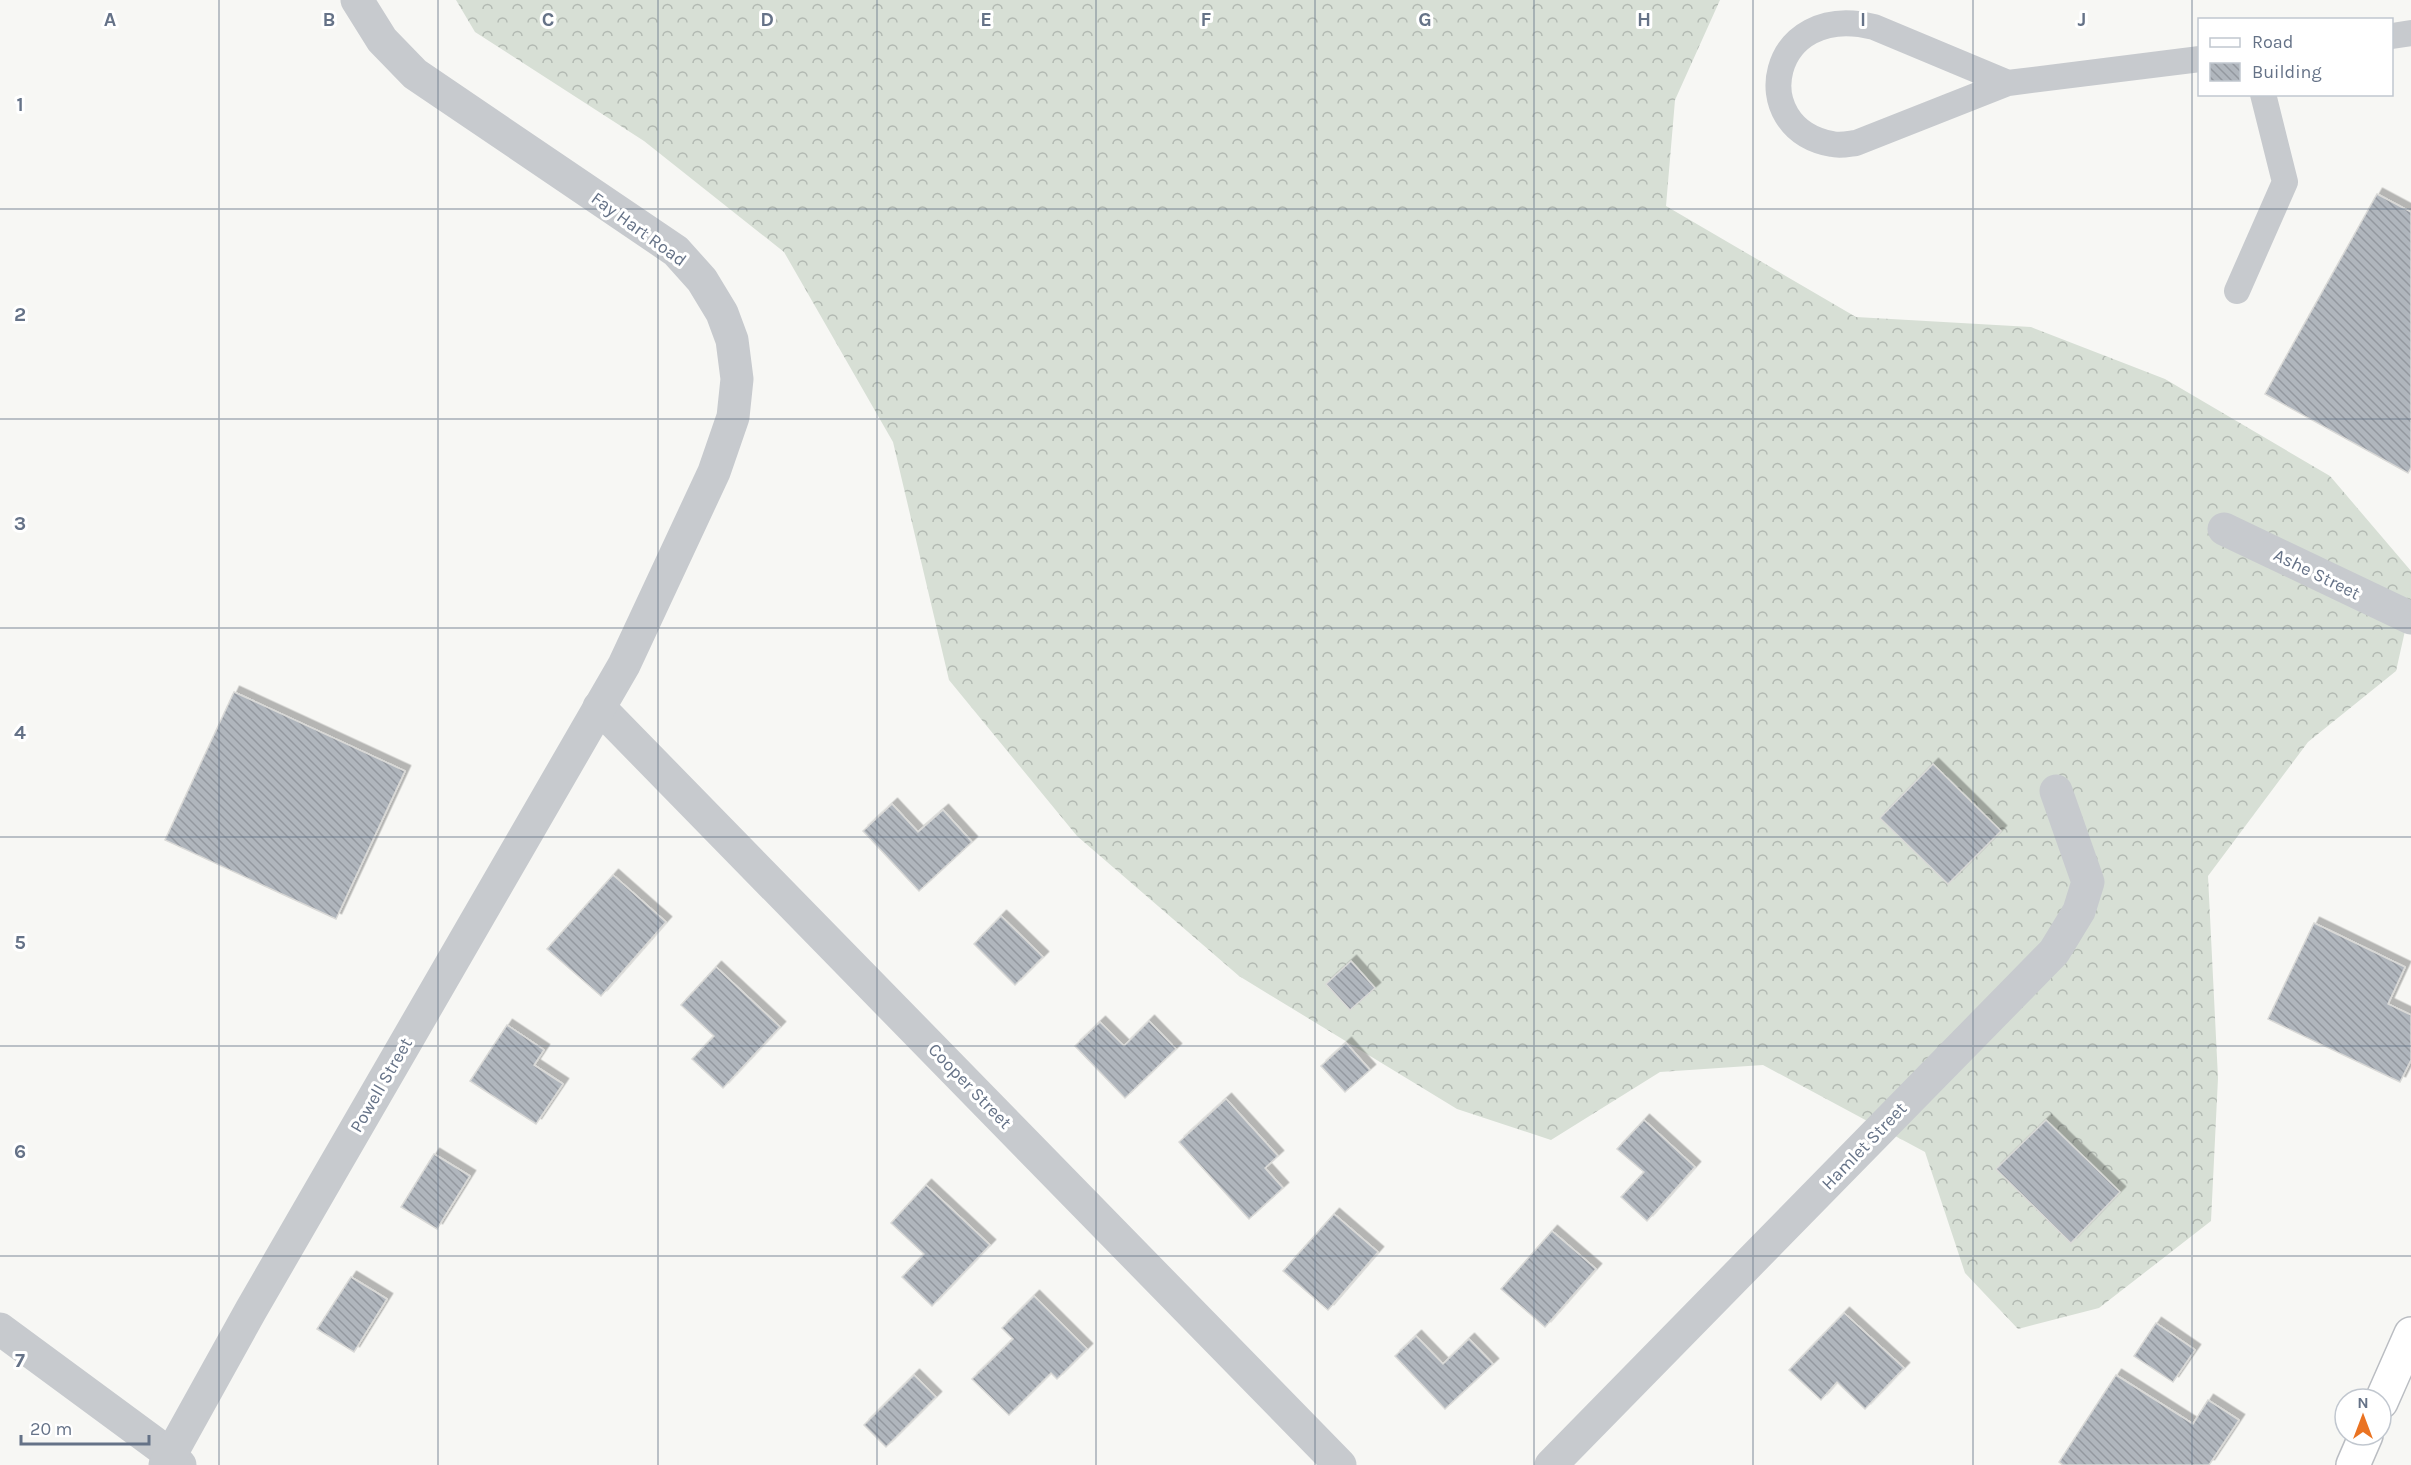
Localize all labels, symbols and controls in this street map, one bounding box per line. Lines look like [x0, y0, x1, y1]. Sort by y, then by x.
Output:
text: A [104, 8, 117, 31]
text: B [323, 8, 335, 31]
text: C [542, 8, 554, 31]
text: D [760, 8, 774, 31]
text: E [980, 8, 992, 31]
text: F [1201, 8, 1212, 31]
text: G [1418, 8, 1432, 31]
text: H [1637, 8, 1651, 31]
text: I [1860, 8, 1866, 31]
text: J [2078, 8, 2086, 31]
legend [2198, 18, 2393, 96]
text: Road [2252, 31, 2293, 53]
text: Building [2252, 61, 2322, 83]
text: 1 [16, 93, 24, 116]
street label: Fay Hart Road [587, 187, 691, 271]
text: 2 [14, 303, 26, 326]
text: 3 [14, 512, 26, 535]
street label: Ashe Street [2270, 544, 2364, 605]
text: 4 [14, 721, 26, 744]
text: 5 [14, 931, 26, 954]
street label: Powell Street [345, 1033, 417, 1136]
street label: Cooper Street [924, 1039, 1017, 1134]
street label: Hamlet Street [1817, 1097, 1911, 1194]
text: 6 [14, 1140, 26, 1163]
text: 7 [15, 1349, 25, 1372]
north arrow [2333, 1387, 2393, 1447]
text: N [2357, 1393, 2369, 1412]
scale bar [21, 1408, 148, 1446]
text: 20 m [30, 1418, 72, 1440]

